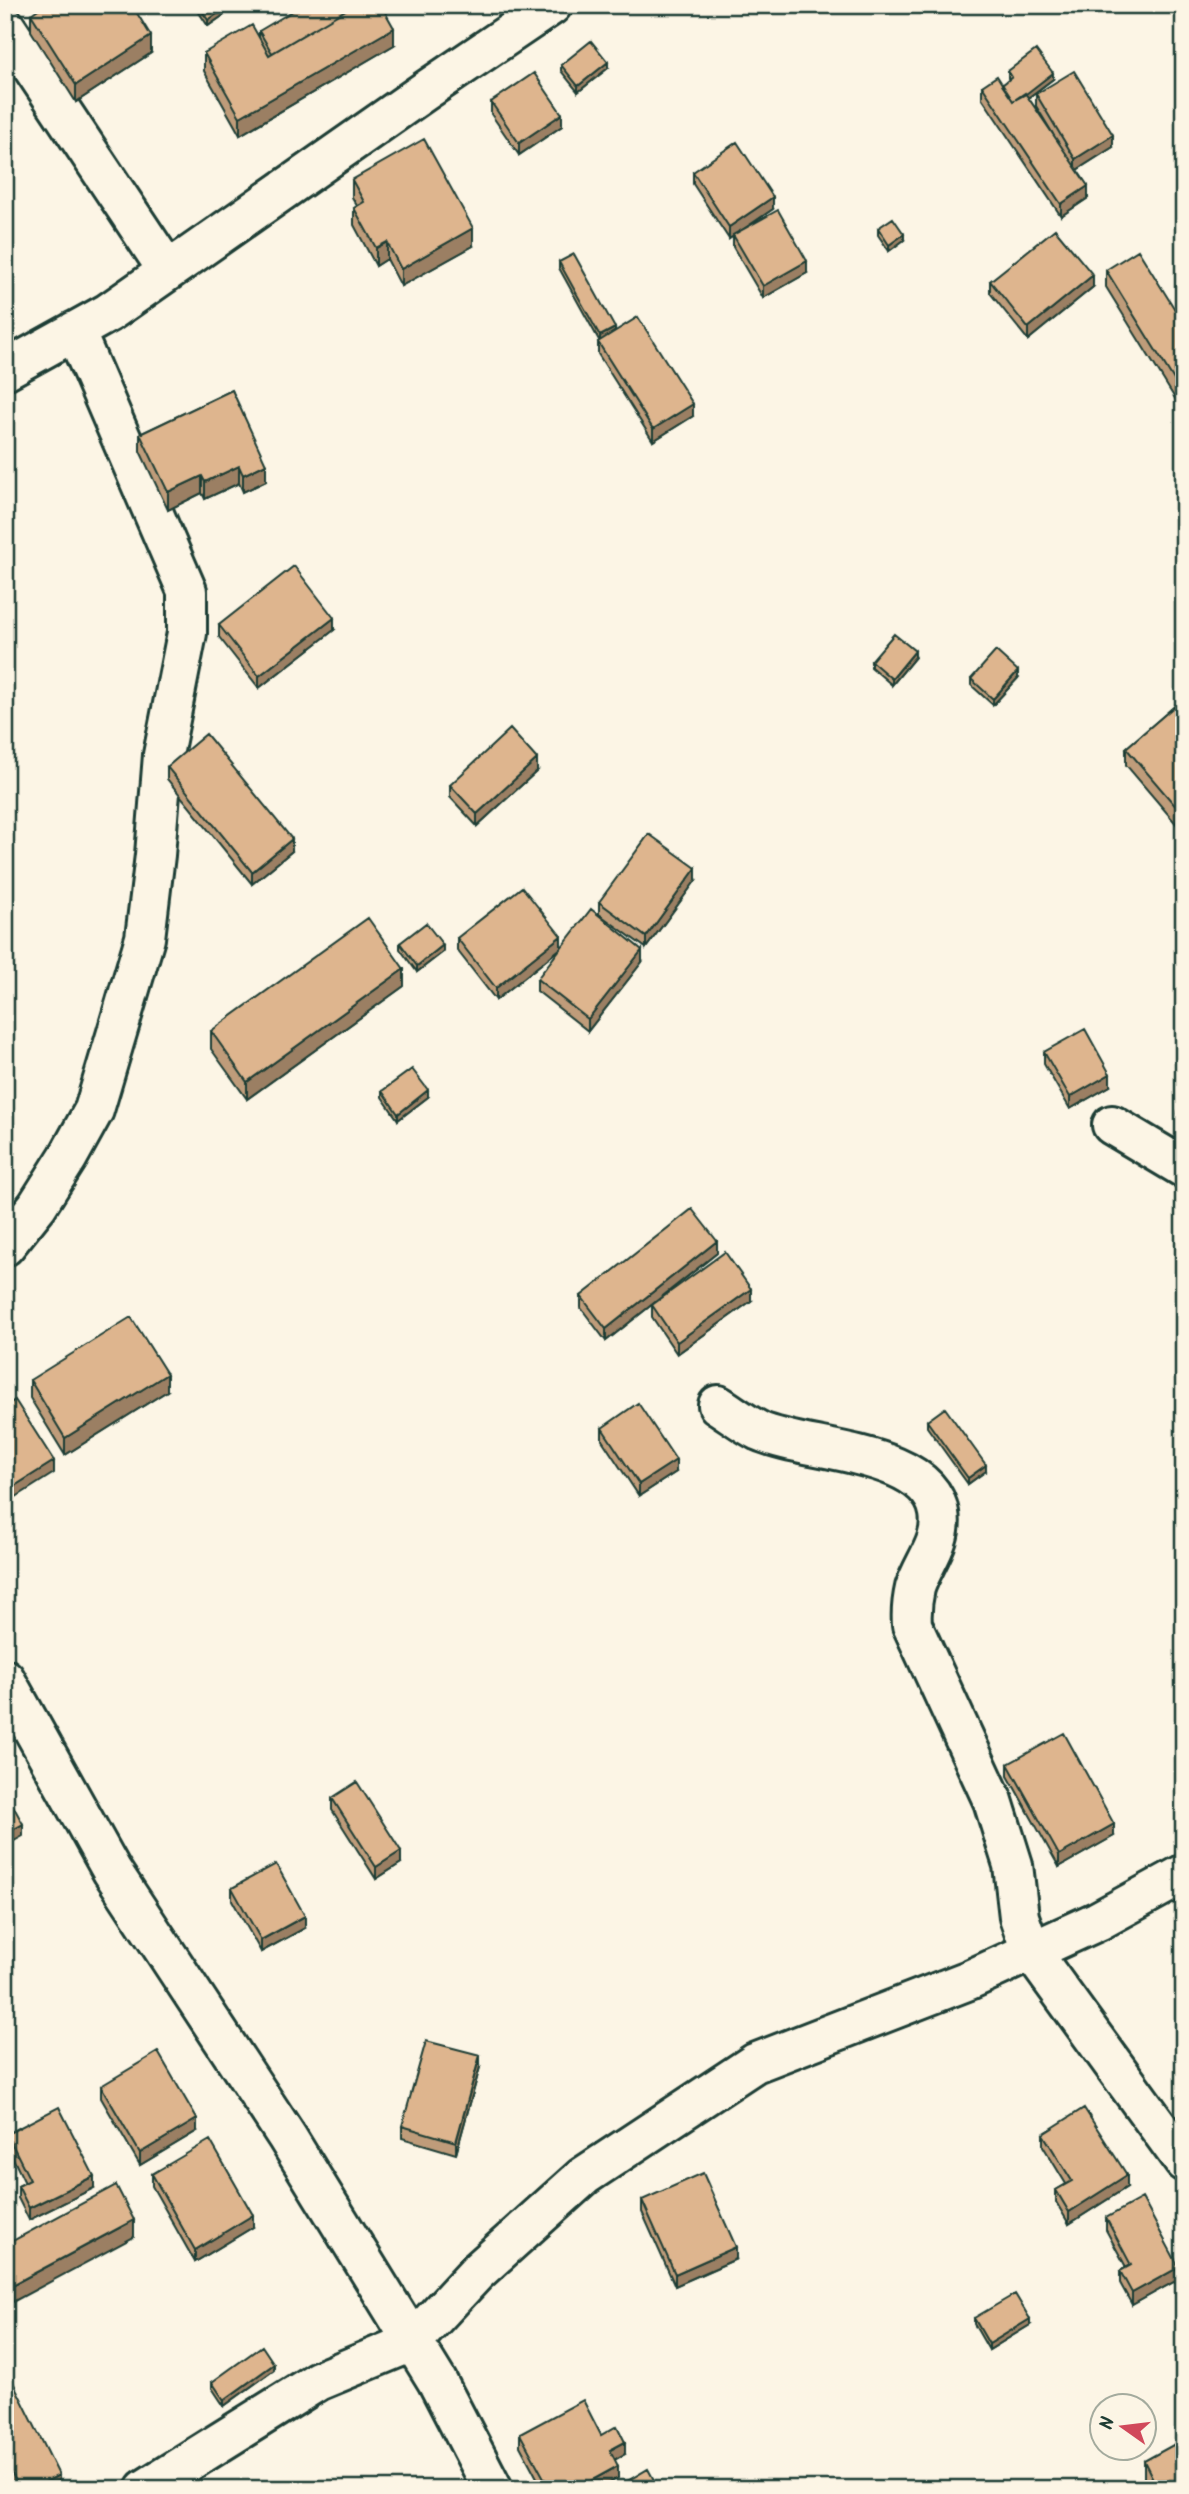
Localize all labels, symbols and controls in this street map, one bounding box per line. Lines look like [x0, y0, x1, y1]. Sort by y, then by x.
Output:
north arrow [1088, 2392, 1158, 2462]
text: N [1092, 2414, 1124, 2433]

